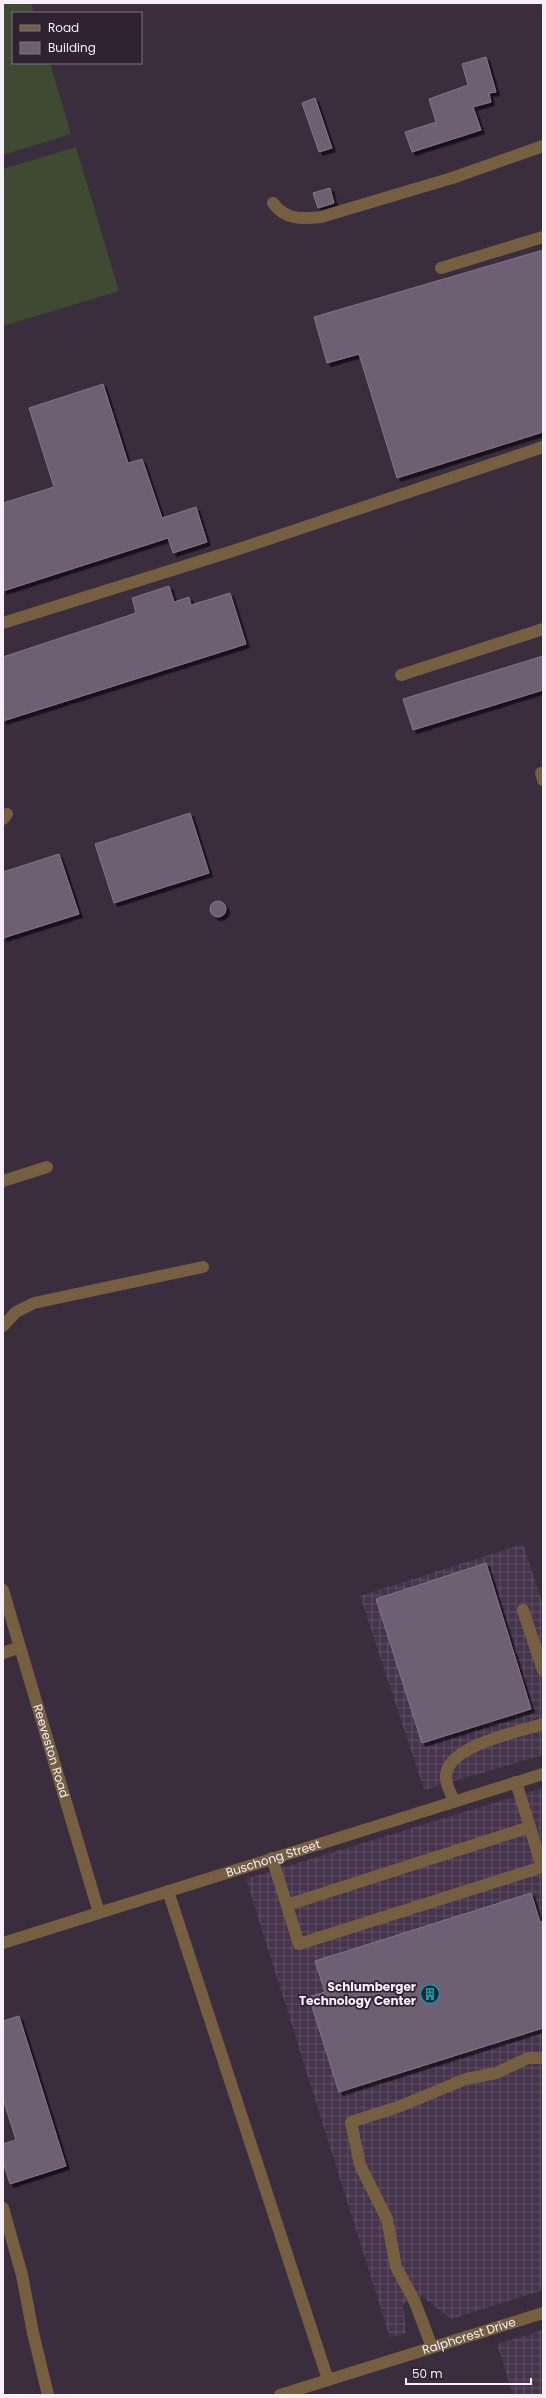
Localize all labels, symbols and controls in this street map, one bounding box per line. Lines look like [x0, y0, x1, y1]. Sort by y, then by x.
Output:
legend [12, 12, 142, 64]
text: Road [48, 19, 79, 36]
text: Building [48, 39, 96, 56]
street label: Reeveston Road [29, 1702, 73, 1800]
street label: Buschong Street [224, 1835, 322, 1881]
place label: Schlumberger Technology Center [299, 1978, 416, 2009]
building icon: Schlumberger Technology Center [419, 1983, 441, 2005]
street label: Ralphcrest Drive [420, 2313, 518, 2358]
scale bar [406, 2360, 531, 2386]
text: 50 m [412, 2365, 443, 2382]

